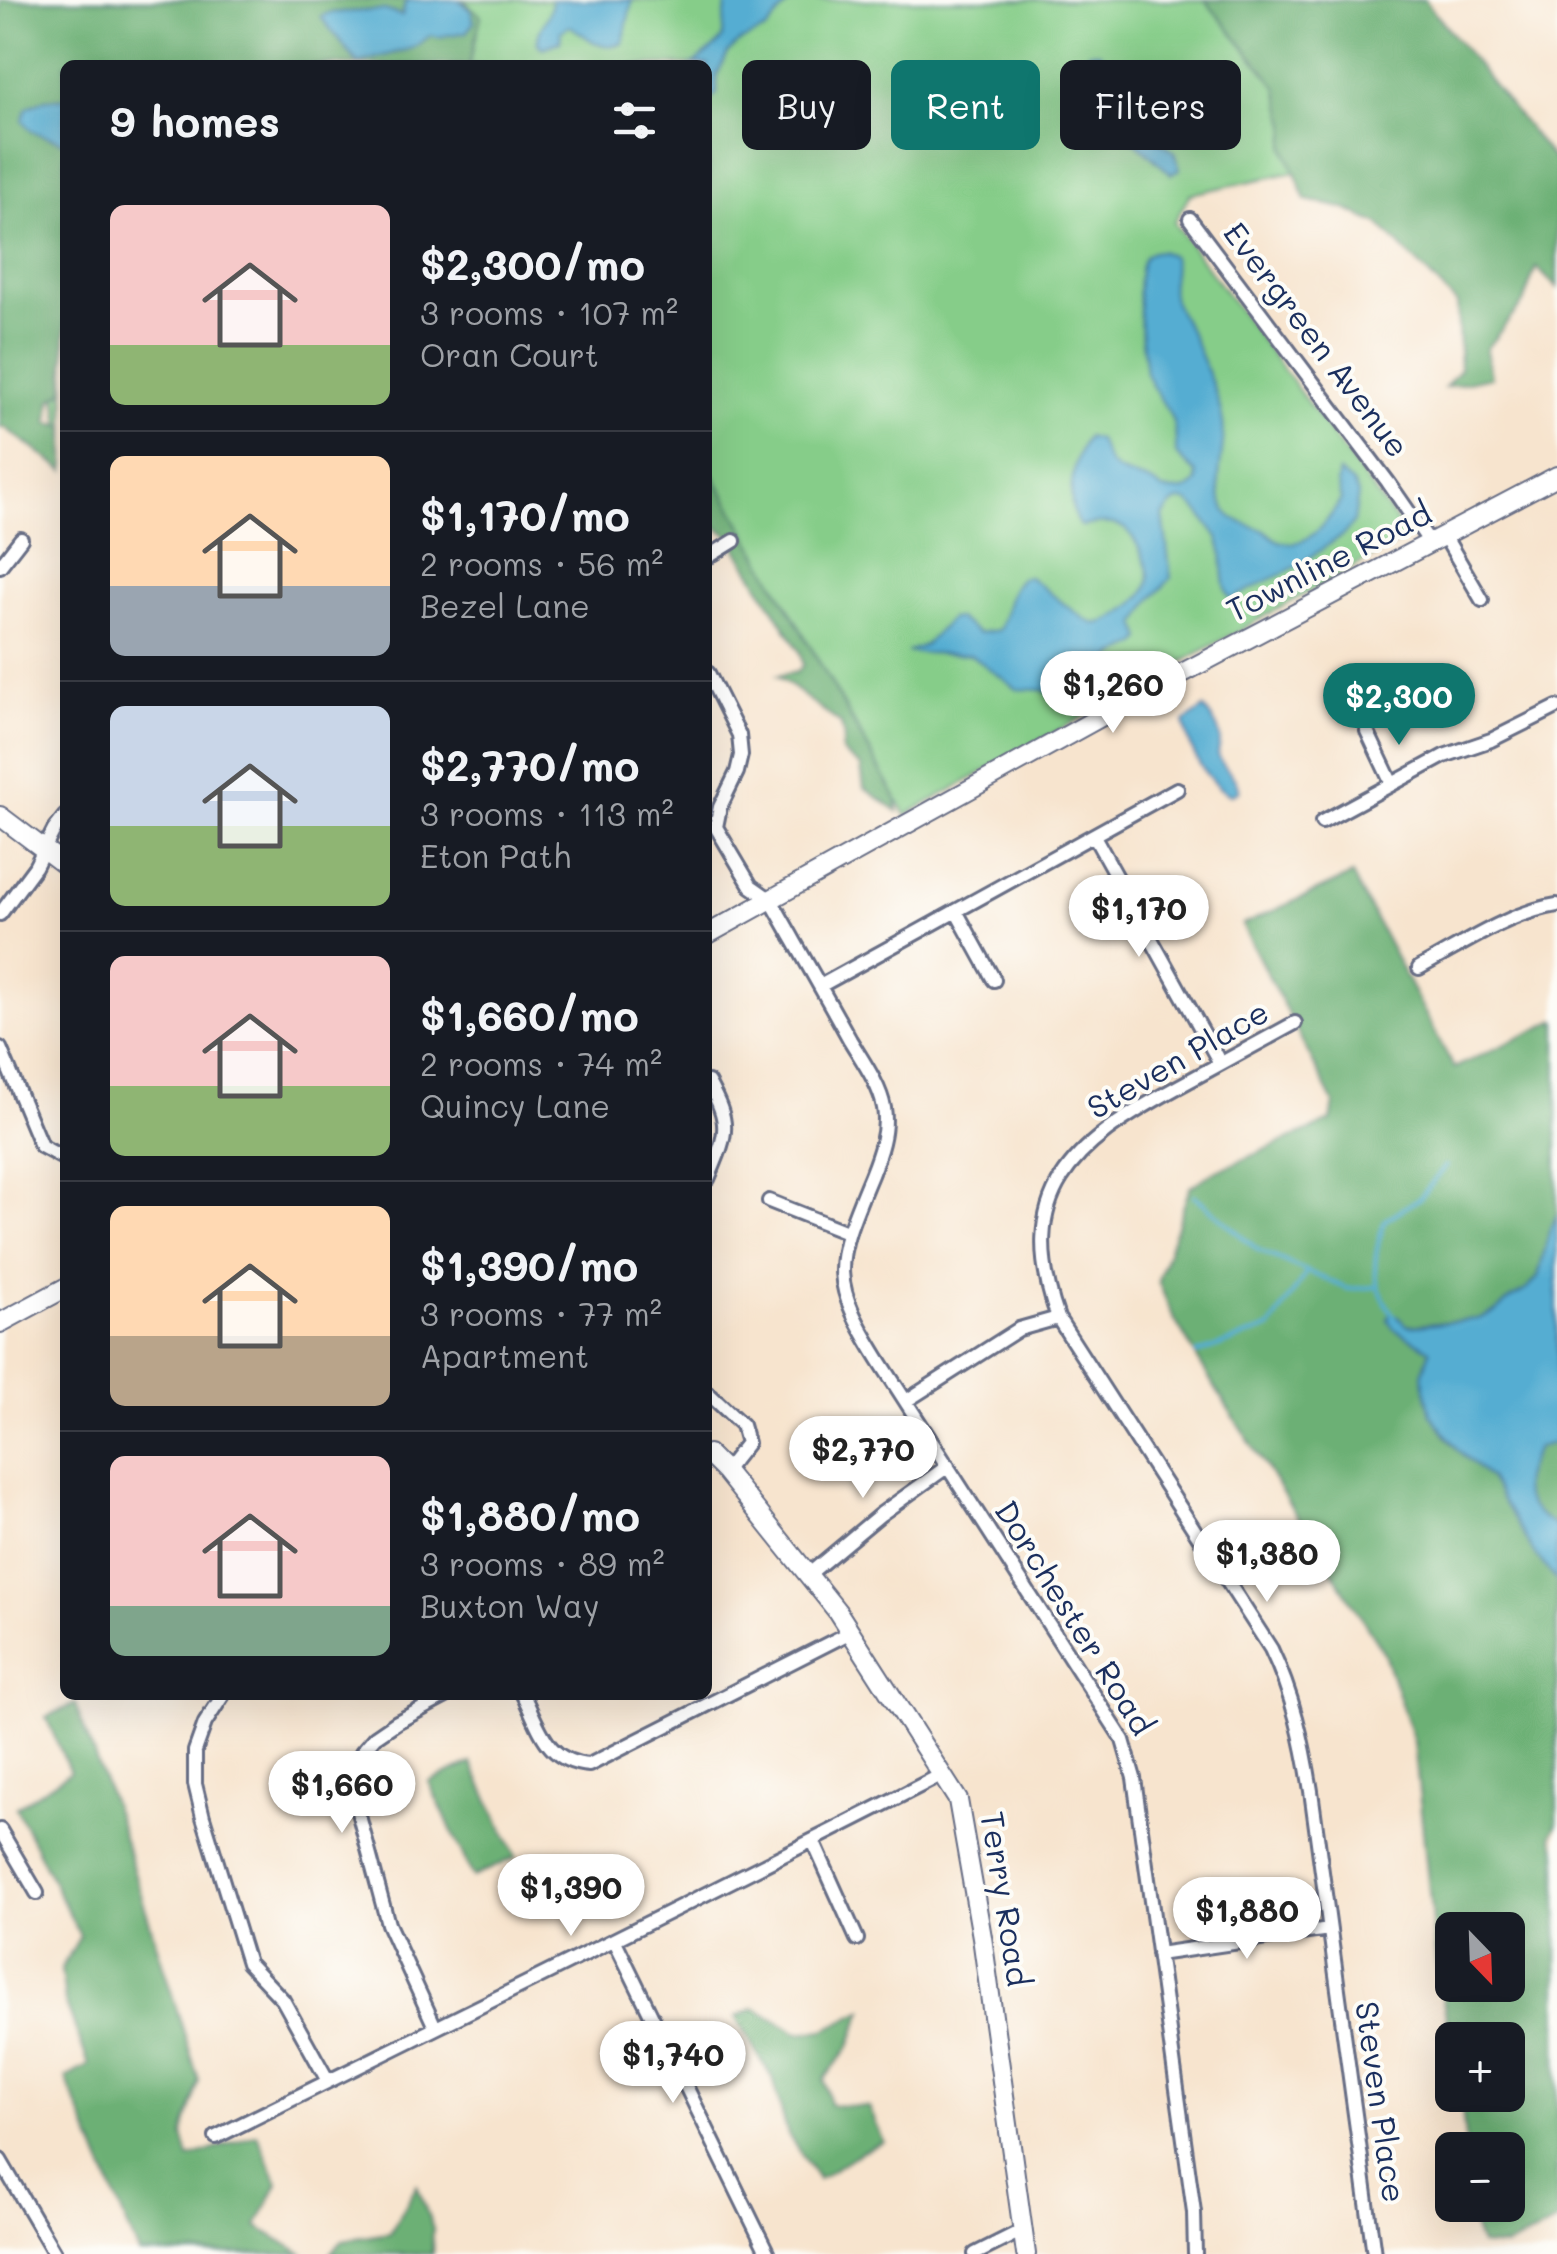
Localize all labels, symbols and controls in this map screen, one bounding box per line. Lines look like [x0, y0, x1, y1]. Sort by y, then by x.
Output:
chip: Buy [742, 60, 871, 150]
chip: Rent [891, 60, 1040, 150]
chip: Filters [1060, 60, 1241, 150]
text: 9 homes [110, 93, 280, 148]
icon: filters [607, 93, 662, 148]
street label: Evergreen Avenue [1215, 213, 1420, 465]
text: $2,300/mo [420, 236, 645, 291]
icon: home [190, 245, 310, 365]
text: 3 rooms · 107 m² [420, 291, 678, 333]
text: Oran Court [420, 333, 599, 375]
text: $1,170/mo [420, 487, 630, 542]
street label: Townline Road [1218, 491, 1438, 630]
icon: home [190, 496, 310, 616]
text: 2 rooms · 56 m² [420, 542, 663, 584]
text: Bezel Lane [420, 584, 590, 626]
pin: $1,260 [1032, 651, 1194, 736]
text: $1,260 [1062, 662, 1164, 704]
pin: $2,300 [1318, 663, 1480, 748]
text: $2,300 [1345, 674, 1453, 716]
text: $2,770/mo [420, 737, 640, 792]
icon: home [190, 746, 310, 866]
text: 3 rooms · 113 m² [420, 792, 674, 834]
text: Eton Path [420, 834, 571, 876]
pin: $1,170 [1058, 875, 1220, 960]
text: $1,170 [1091, 886, 1187, 928]
text: $1,660/mo [420, 987, 639, 1042]
street label: Steven Place [1079, 989, 1275, 1127]
icon: home [190, 996, 310, 1116]
text: 2 rooms · 74 m² [420, 1042, 662, 1084]
text: Quincy Lane [420, 1084, 610, 1126]
text: $1,390/mo [420, 1237, 638, 1292]
icon: home [190, 1246, 310, 1366]
text: 3 rooms · 77 m² [420, 1292, 662, 1334]
text: Apartment [420, 1334, 589, 1376]
pin: $2,770 [782, 1416, 944, 1501]
text: $2,770 [811, 1427, 915, 1469]
text: $1,880/mo [420, 1487, 640, 1542]
street label: Dorchester Road [987, 1492, 1165, 1742]
icon: home [190, 1496, 310, 1616]
pin: $1,380 [1186, 1520, 1348, 1605]
text: $1,380 [1215, 1531, 1319, 1573]
text: 3 rooms · 89 m² [420, 1542, 665, 1584]
text: Buxton Way [420, 1584, 599, 1626]
pin: $1,660 [261, 1751, 423, 1836]
text: $1,660 [290, 1762, 394, 1804]
street label: Terry Road [971, 1808, 1042, 1989]
pin: $1,390 [490, 1854, 652, 1939]
text: $1,390 [520, 1865, 622, 1907]
pin: $1,880 [1166, 1877, 1328, 1962]
text: $1,880 [1195, 1888, 1299, 1930]
north arrow [1435, 1912, 1525, 2002]
map controls [1435, 1912, 1525, 2222]
street label: Steven Place [1347, 1998, 1417, 2205]
pin: $1,740 [592, 2021, 754, 2106]
button: + [1435, 2022, 1525, 2112]
text: $1,740 [622, 2032, 724, 2074]
button: − [1435, 2132, 1525, 2222]

